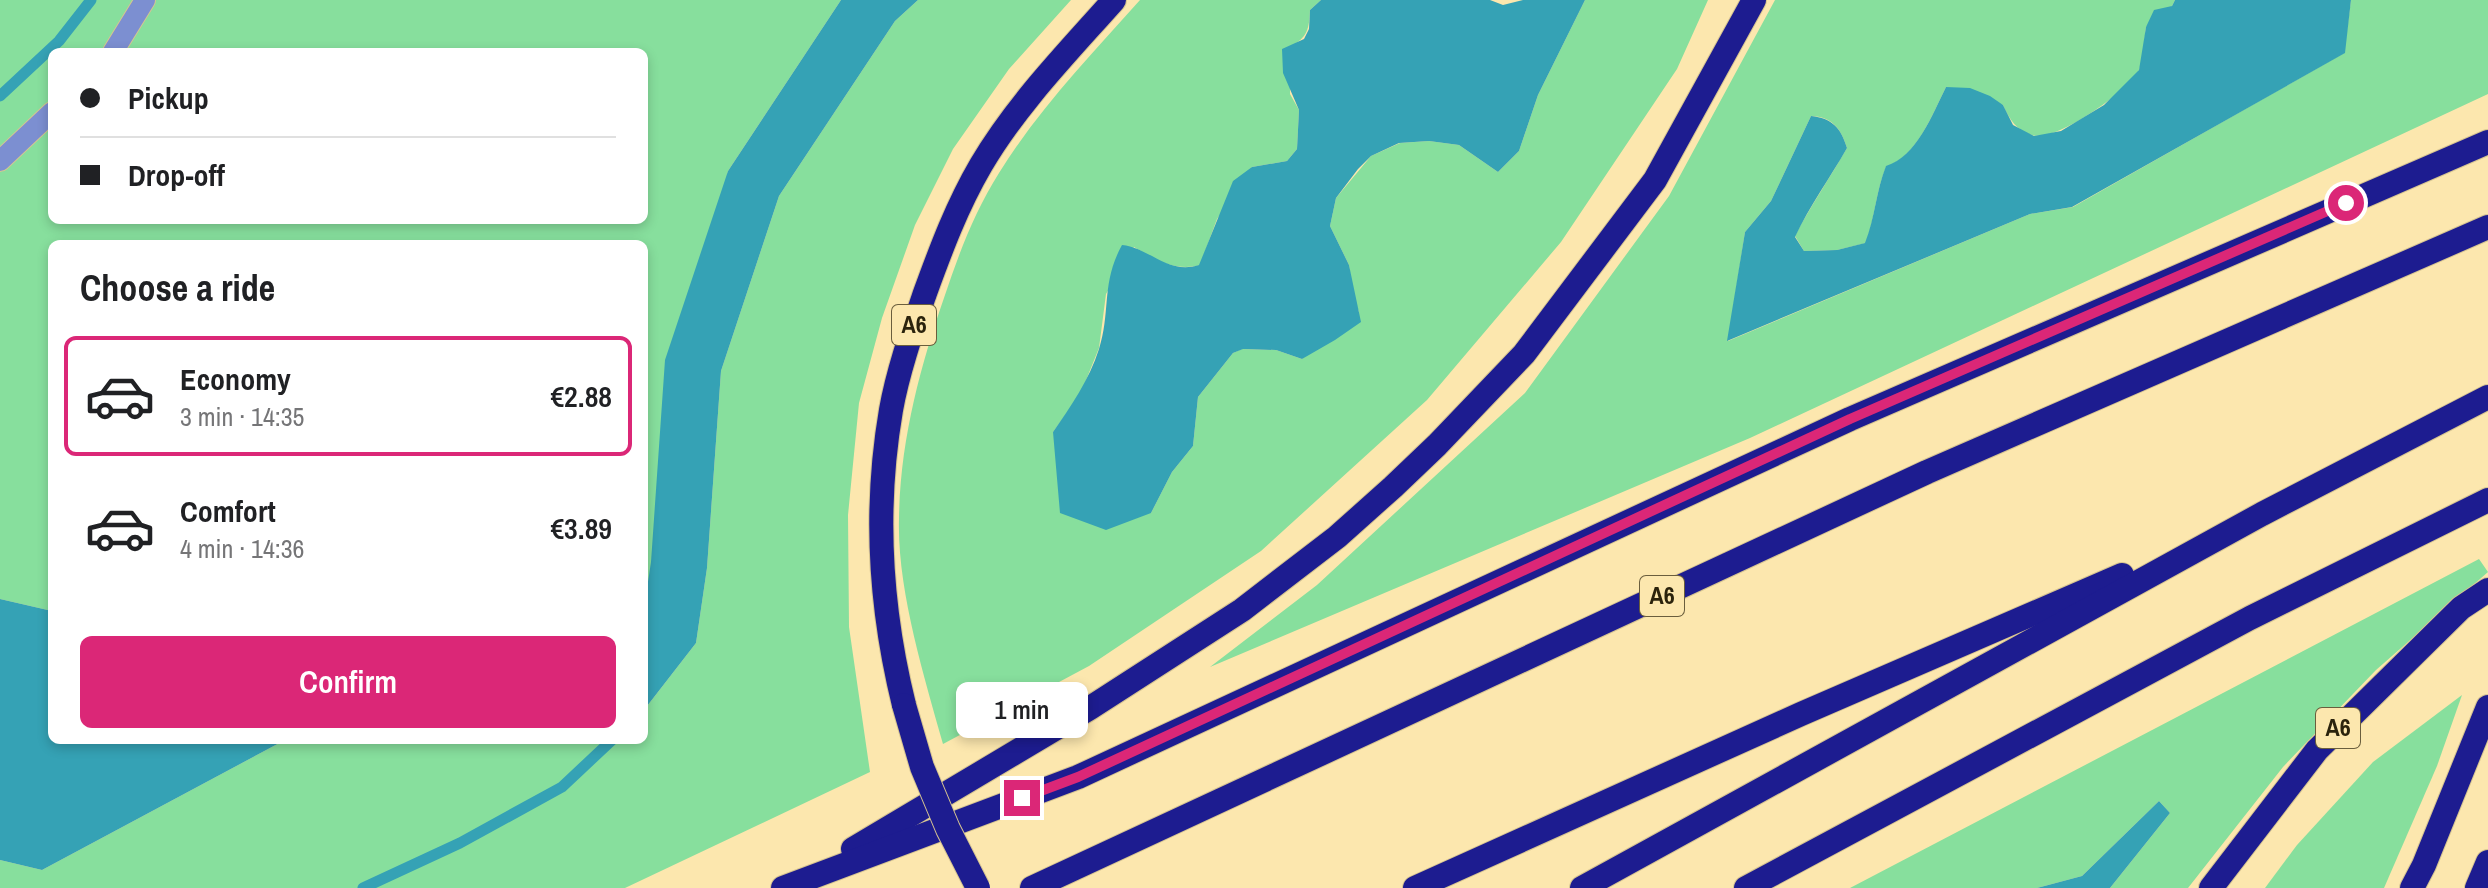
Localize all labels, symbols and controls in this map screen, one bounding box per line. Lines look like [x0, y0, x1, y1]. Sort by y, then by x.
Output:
text: Pickup [128, 78, 209, 118]
text: Drop-off [128, 155, 225, 195]
route start [2328, 185, 2364, 221]
text: Choose a ride [80, 264, 275, 312]
road number: A6 [892, 305, 936, 345]
text: Economy [180, 359, 291, 399]
icon: car [84, 360, 156, 432]
text: €2.88 [550, 376, 612, 416]
text: 3 min · 14:35 [180, 399, 304, 434]
text: Comfort [180, 491, 276, 531]
icon: car [84, 492, 156, 564]
text: €3.89 [550, 508, 612, 548]
text: 4 min · 14:36 [180, 531, 304, 566]
road number: A6 [1640, 576, 1684, 616]
button: Confirm [80, 636, 616, 728]
callout: 1 min [956, 682, 1088, 738]
text: 1 min [995, 692, 1049, 727]
road number: A6 [2316, 708, 2360, 748]
route end [1004, 780, 1040, 816]

